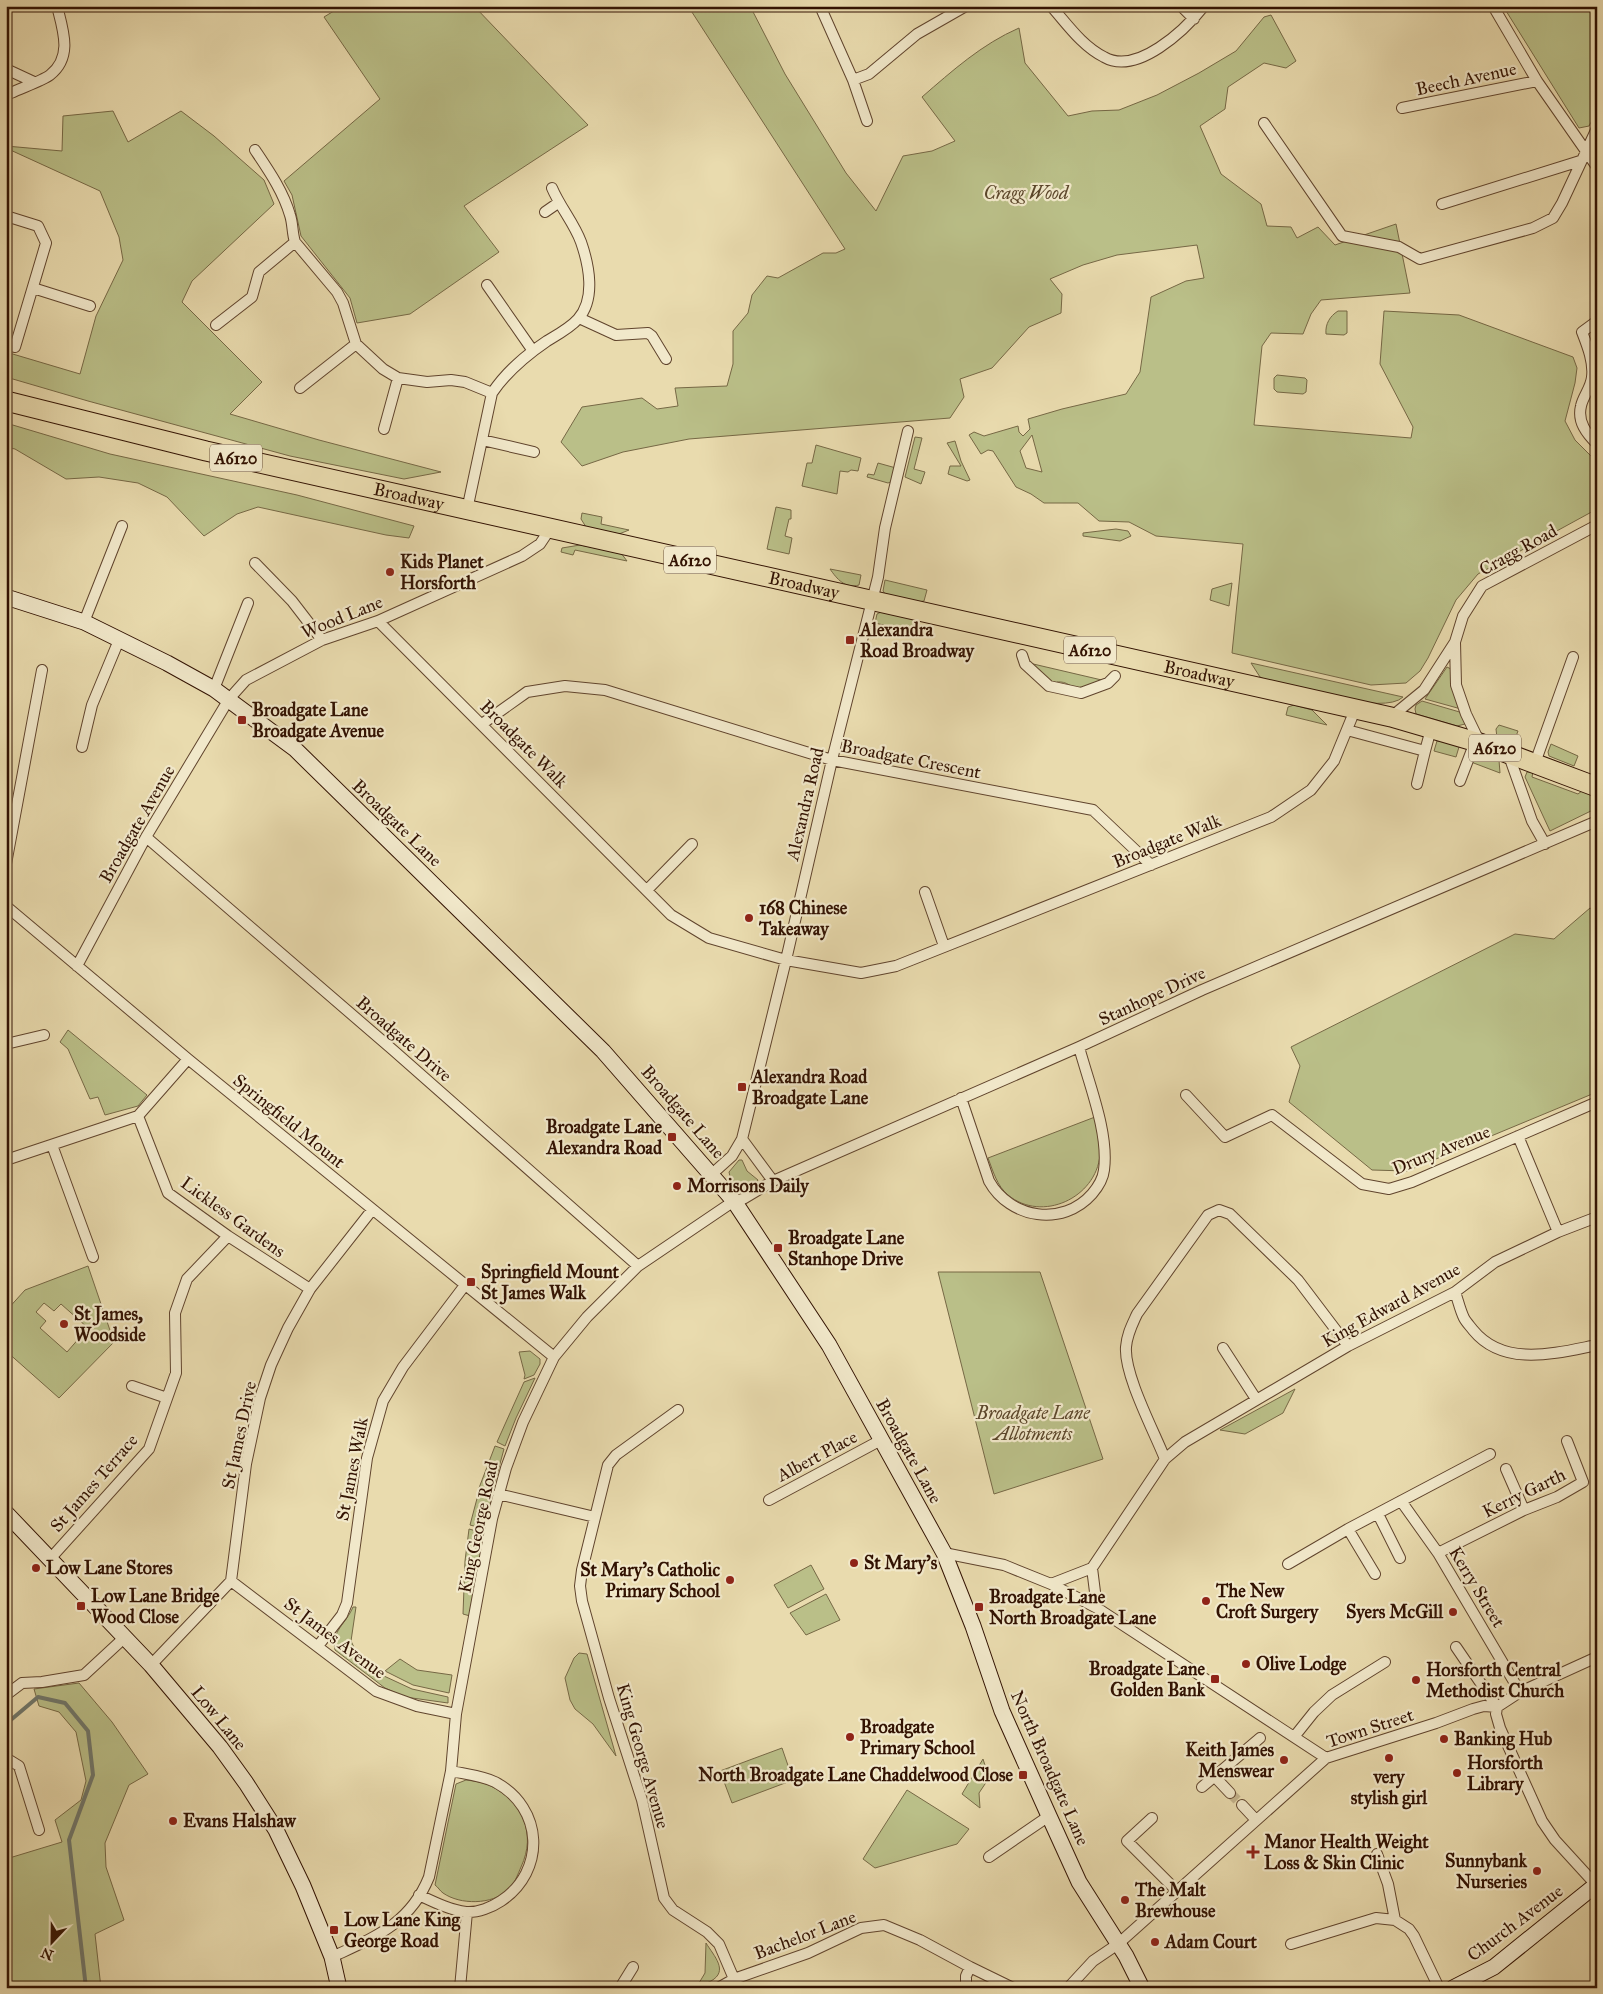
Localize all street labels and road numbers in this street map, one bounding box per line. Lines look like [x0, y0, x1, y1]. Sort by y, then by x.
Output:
street label: Beech Avenue [1414, 58, 1518, 100]
road number: A6120 [210, 444, 262, 472]
street label: Broadway [371, 478, 447, 515]
street label: Cragg Road [1475, 520, 1561, 581]
road number: A6120 [664, 546, 716, 574]
street label: Broadway [766, 567, 842, 604]
street label: Wood Lane [298, 591, 386, 643]
road number: A6120 [1064, 636, 1116, 664]
street label: Broadway [1162, 655, 1237, 693]
street label: Broadgate Walk [475, 696, 573, 794]
road number: A6120 [1469, 734, 1521, 761]
street label: Broadgate Crescent [839, 735, 983, 784]
street label: Alexandra Road [781, 745, 829, 864]
street label: Broadgate Avenue [94, 761, 180, 887]
street label: Broadgate Lane [347, 775, 446, 872]
street label: Broadgate Walk [1110, 809, 1225, 874]
street label: Stanhope Drive [1095, 962, 1209, 1030]
street label: Broadgate Drive [351, 991, 456, 1087]
street label: Broadgate Lane [636, 1061, 729, 1164]
street label: Springfield Mount [228, 1069, 350, 1174]
street label: Drury Avenue [1389, 1120, 1493, 1180]
street label: Lickless Gardens [176, 1172, 290, 1262]
street label: King Edward Avenue [1318, 1258, 1464, 1353]
street label: St James Drive [217, 1379, 262, 1491]
street label: Broadgate Lane [870, 1395, 947, 1508]
street label: St James Walk [331, 1415, 374, 1523]
street label: Albert Place [772, 1426, 861, 1487]
street label: St James Terrace [45, 1430, 143, 1537]
street label: King George Road [453, 1459, 504, 1595]
street label: Kerry Garth [1479, 1463, 1569, 1523]
street label: Kerry Street [1444, 1543, 1510, 1632]
street label: St James Avenue [279, 1592, 390, 1684]
street label: Low Lane [186, 1681, 252, 1755]
street label: King George Avenue [611, 1681, 674, 1831]
street label: North Broadgate Lane [1005, 1687, 1094, 1849]
street label: Town Street [1324, 1703, 1417, 1752]
street label: Church Avenue [1463, 1880, 1567, 1966]
street label: Bachelor Lane [751, 1906, 859, 1964]

